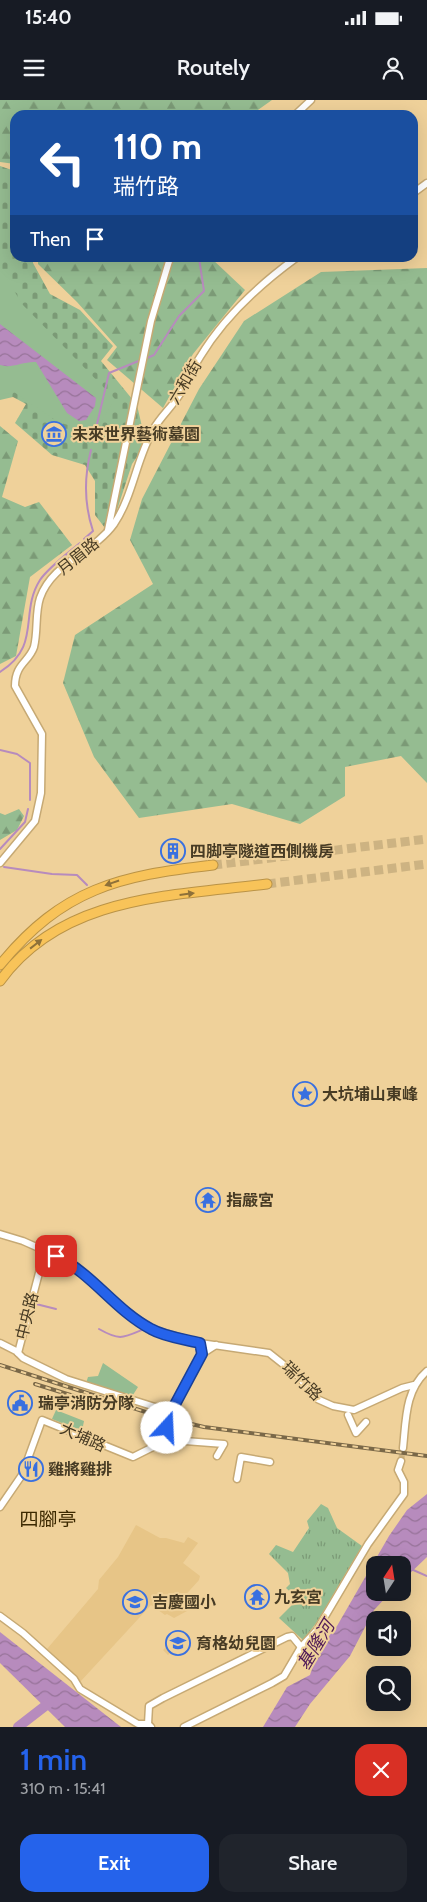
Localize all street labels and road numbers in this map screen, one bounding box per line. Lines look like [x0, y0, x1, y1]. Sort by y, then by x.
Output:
street label: 六和街 [164, 357, 206, 407]
street label: 月眉路 [53, 534, 103, 578]
street label: 中央路 [12, 1290, 42, 1342]
street label: 瑞竹路 [278, 1357, 326, 1405]
street label: 大埔路 [57, 1419, 109, 1455]

